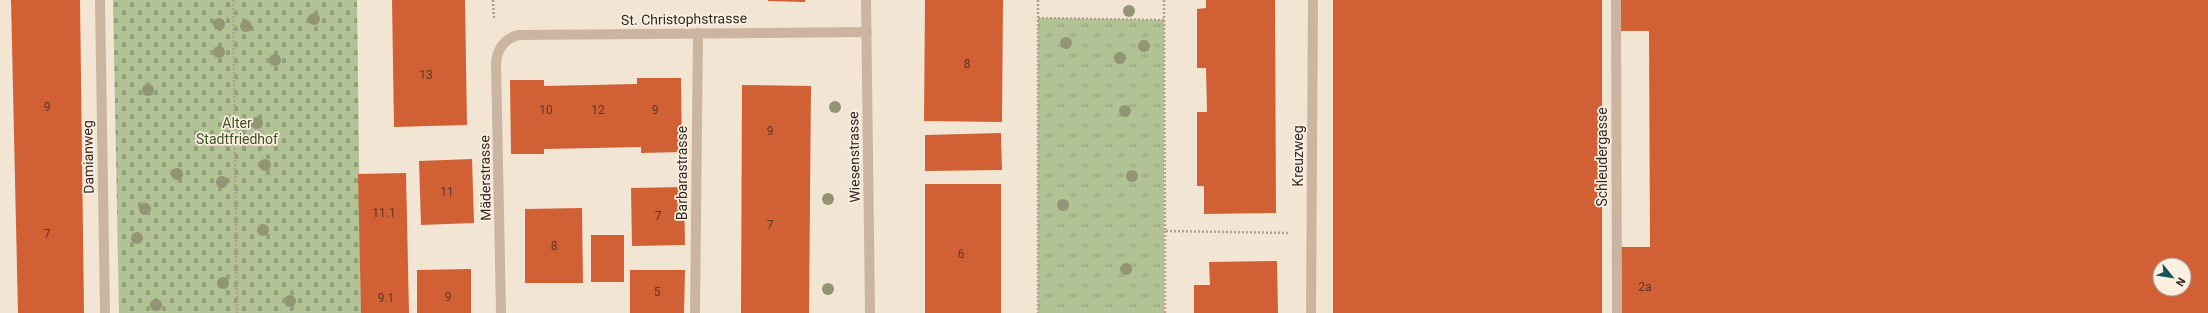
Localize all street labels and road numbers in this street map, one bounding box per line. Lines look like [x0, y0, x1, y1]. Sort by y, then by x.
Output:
street label: St. Christophstrasse [621, 10, 747, 28]
street label: Schleudergasse [1594, 107, 1610, 207]
street label: Wiesenstrasse [845, 111, 863, 203]
street label: Damianweg [79, 120, 97, 194]
street label: Kreuzweg [1290, 125, 1306, 187]
street label: Barbarastrasse [674, 126, 690, 220]
street label: Mäderstrasse [476, 135, 494, 221]

